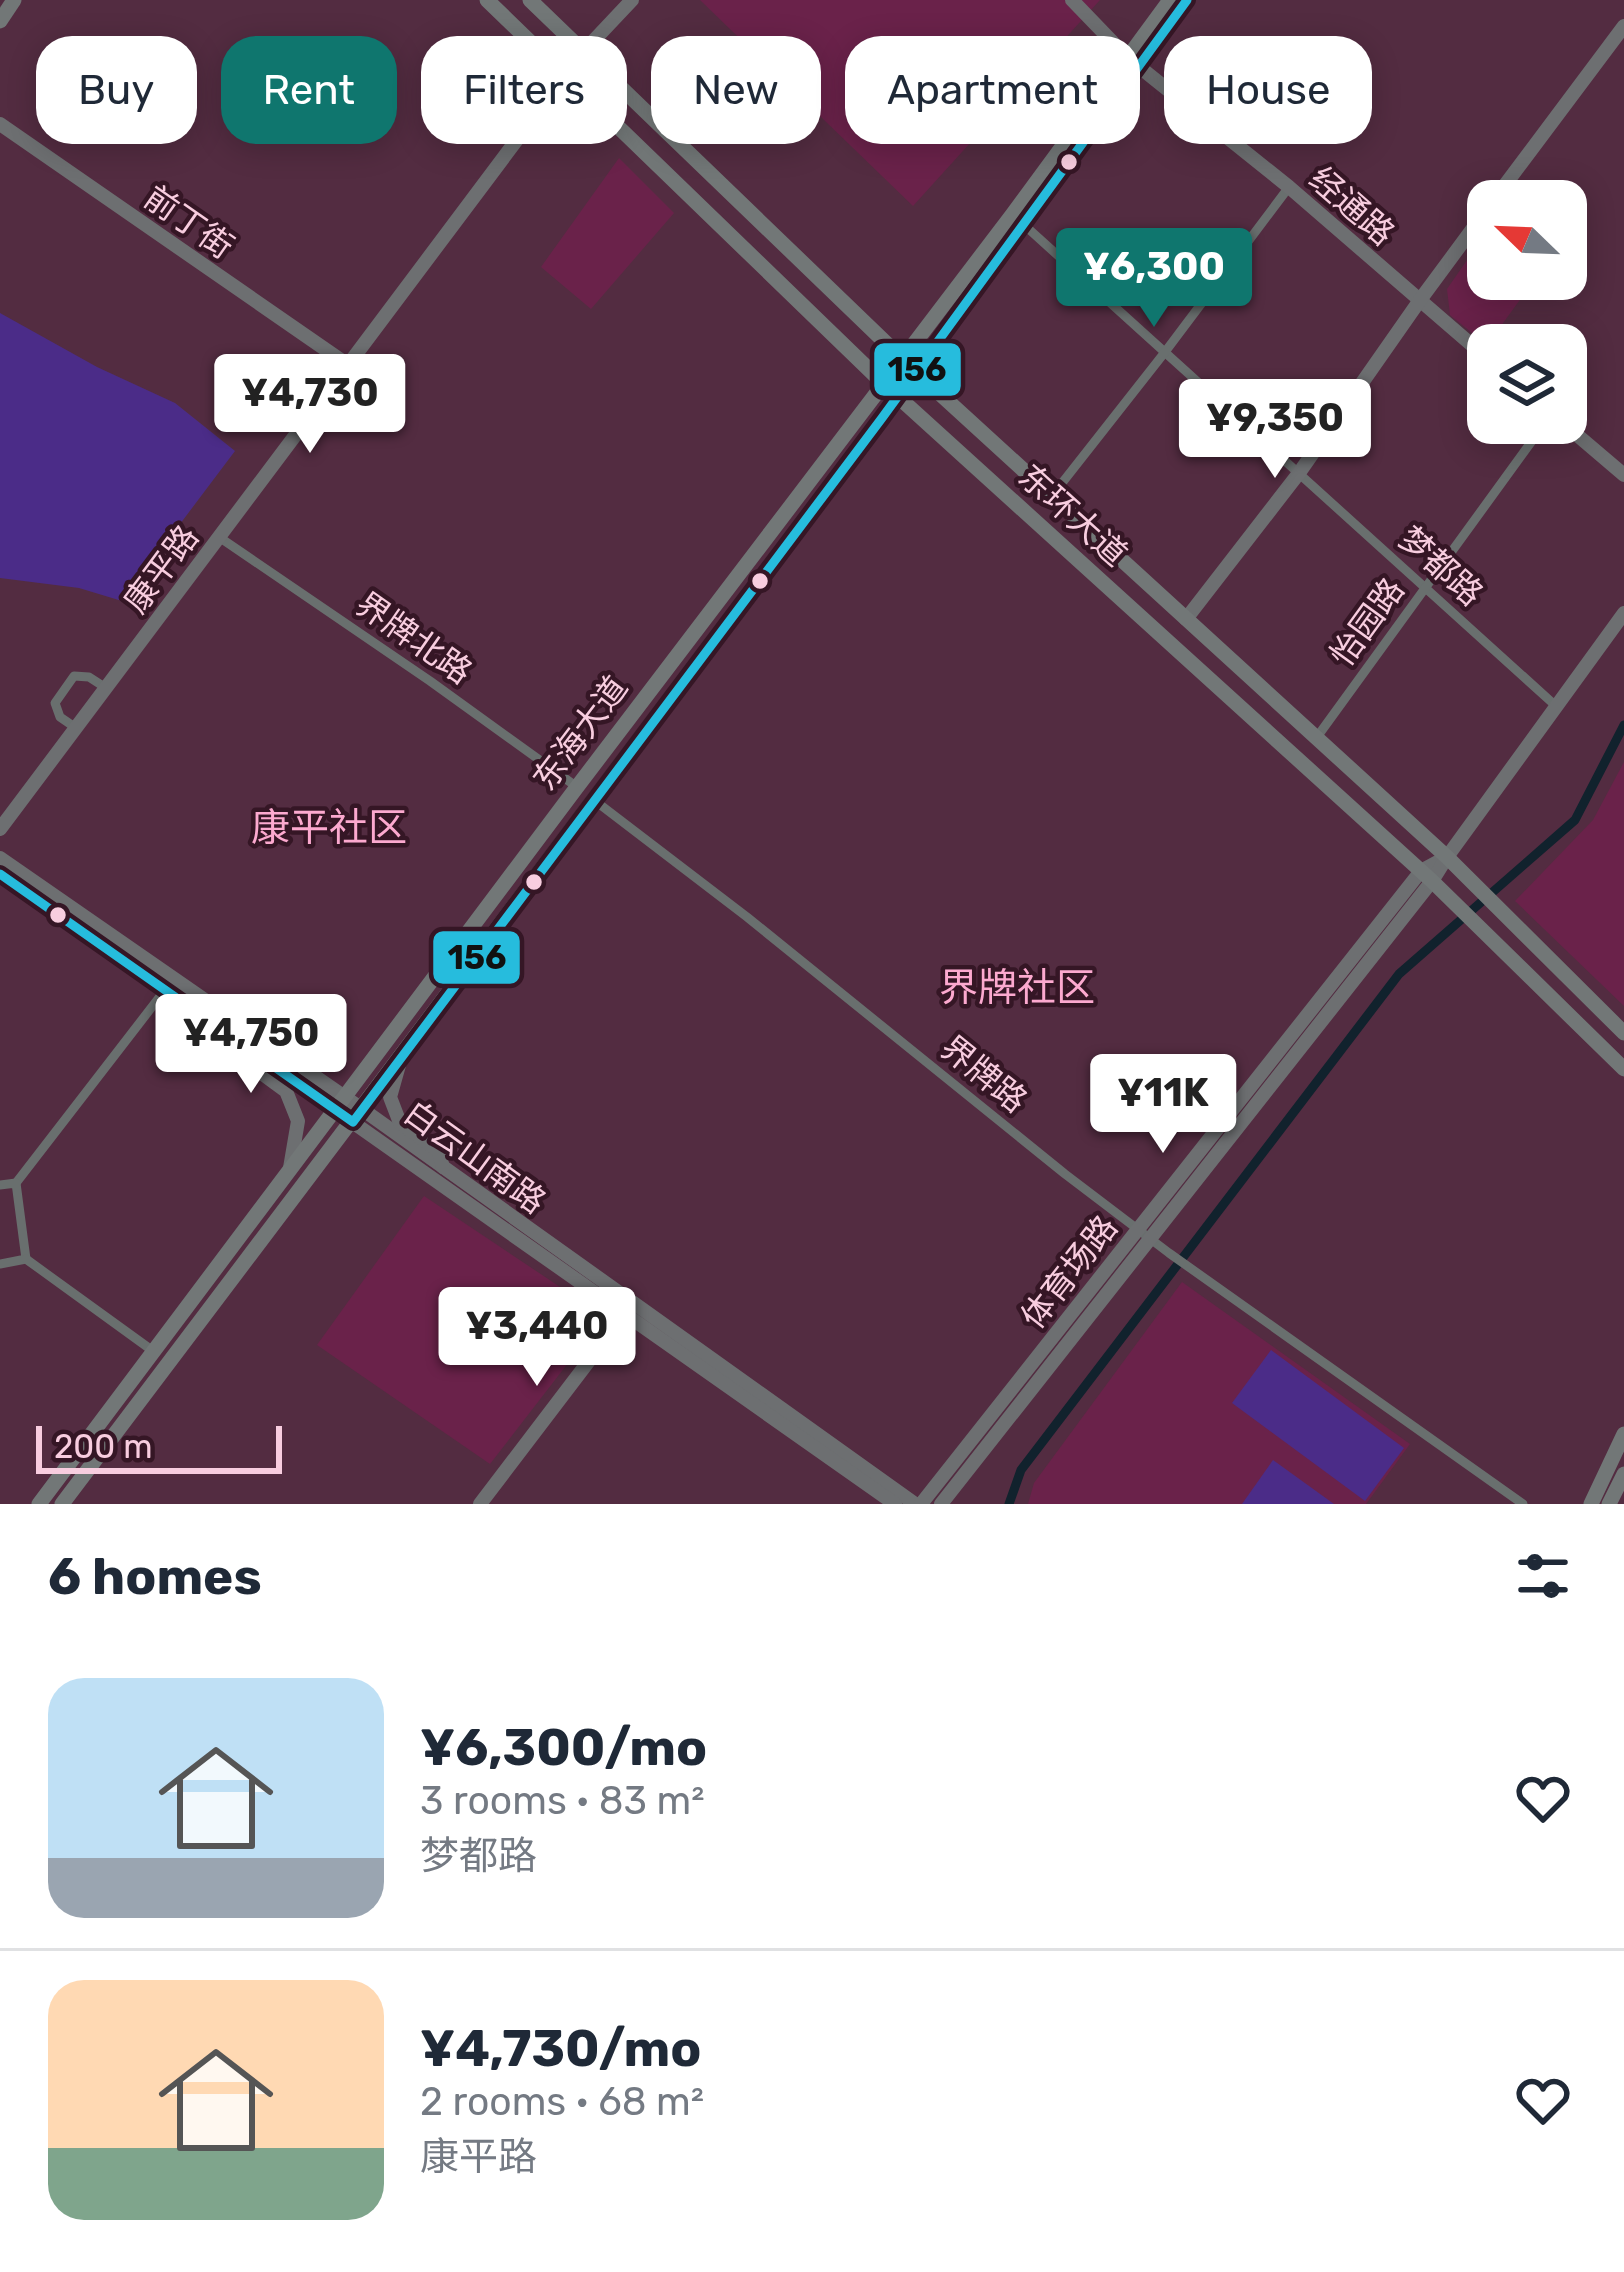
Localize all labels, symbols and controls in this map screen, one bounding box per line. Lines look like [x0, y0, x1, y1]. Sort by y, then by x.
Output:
chip: Buy [36, 36, 197, 144]
chip: Rent [221, 36, 397, 144]
chip: Filters [421, 36, 627, 144]
chip: New [651, 36, 821, 144]
chip: Apartment [845, 36, 1140, 144]
chip: House [1164, 36, 1372, 144]
unlabelled marker [1058, 151, 1080, 173]
street label: 经通路 [1302, 159, 1402, 253]
street label: 前丁街 [137, 178, 241, 266]
north arrow [1467, 180, 1587, 300]
map controls [1467, 180, 1587, 444]
pin: ¥6,300 [1056, 228, 1252, 330]
text: ¥6,300 [1083, 244, 1225, 290]
button: layers [1467, 324, 1587, 444]
line badge: 156 [872, 341, 963, 398]
text: 156 [887, 350, 947, 389]
pin: ¥4,730 [212, 354, 408, 456]
text: ¥4,730 [241, 370, 379, 416]
pin: ¥9,350 [1177, 379, 1373, 481]
text: ¥9,350 [1206, 395, 1344, 441]
street label: 东环大道 [1011, 456, 1135, 574]
street label: 康平路 [116, 518, 206, 620]
street label: 梦都路 [1391, 518, 1491, 614]
unlabelled marker [749, 570, 771, 592]
street label: 怡园路 [1322, 570, 1412, 674]
street label: 界牌北路 [349, 584, 479, 692]
street label: 东海大道 [525, 669, 635, 797]
district label: 康平社区 [251, 805, 407, 851]
unlabelled marker [523, 871, 545, 893]
unlabelled marker [47, 904, 69, 926]
line badge: 156 [431, 929, 522, 986]
text: 156 [447, 938, 507, 977]
district label: 界牌社区 [939, 965, 1095, 1011]
pin: ¥4,750 [153, 994, 349, 1096]
text: ¥4,750 [183, 1010, 319, 1056]
street label: 界牌路 [933, 1028, 1035, 1120]
pin: ¥11K [1092, 1054, 1234, 1156]
text: ¥11K [1117, 1070, 1209, 1116]
street label: 白云山南路 [397, 1093, 553, 1221]
street label: 体育场路 [1013, 1208, 1125, 1336]
pin: ¥3,440 [439, 1287, 635, 1389]
text: ¥3,440 [466, 1303, 608, 1349]
scale bar [36, 1420, 282, 1473]
text: 200 m [54, 1427, 153, 1466]
icon: filters [1510, 1543, 1576, 1609]
text: 6 homes [48, 1546, 262, 1607]
text: ¥6,300/mo [420, 1717, 707, 1778]
icon: home [144, 1726, 288, 1870]
icon: heart [1510, 1765, 1576, 1831]
text: 3 rooms · 83 m² [420, 1778, 705, 1824]
text: 梦都路 [420, 1833, 537, 1879]
text: ¥4,730/mo [420, 2018, 701, 2079]
icon: home [144, 2028, 288, 2172]
icon: heart [1510, 2067, 1576, 2133]
text: 2 rooms · 68 m² [420, 2079, 704, 2125]
text: 康平路 [420, 2134, 537, 2180]

